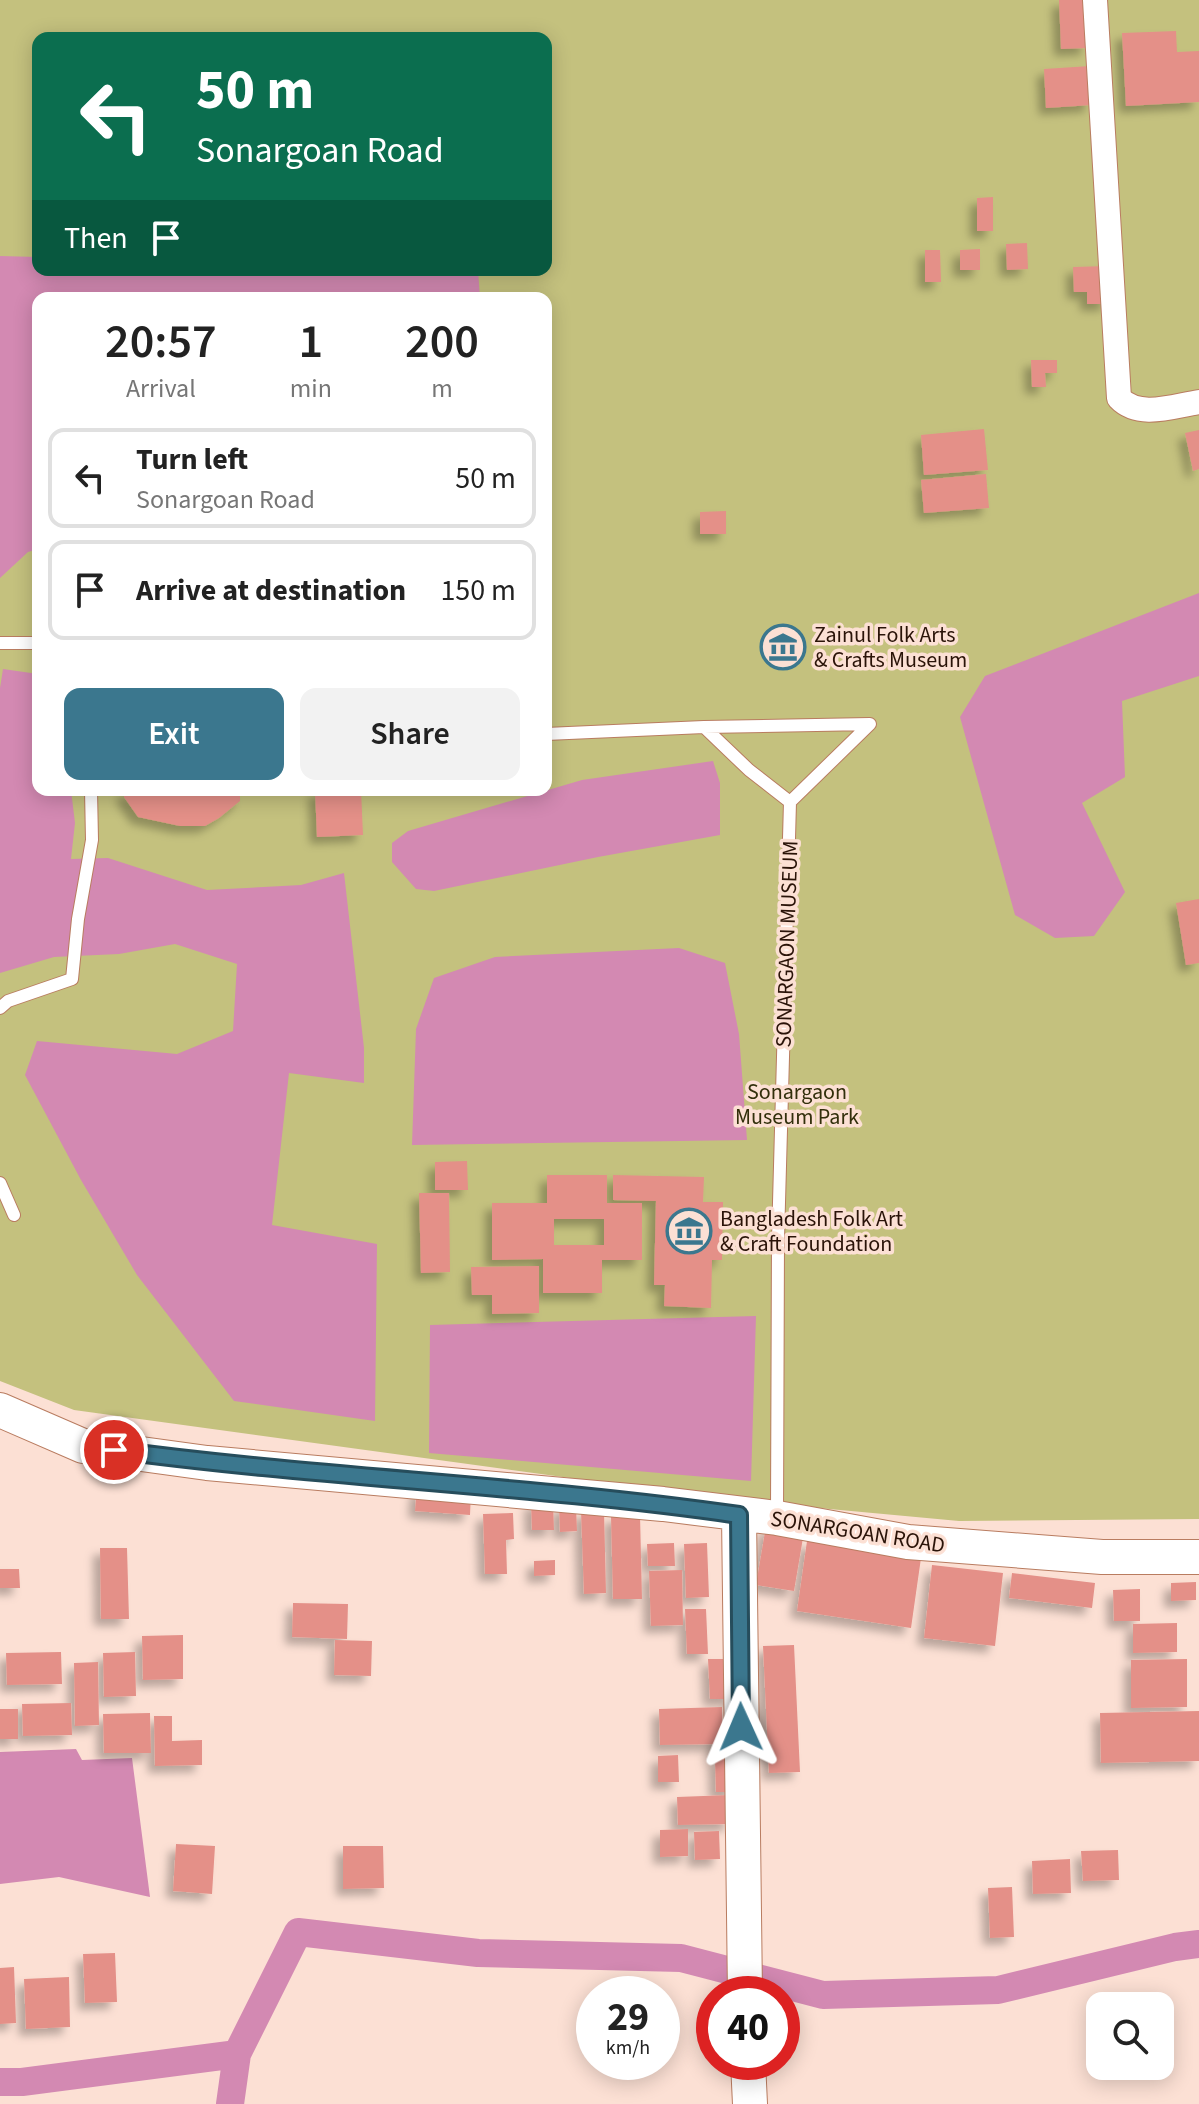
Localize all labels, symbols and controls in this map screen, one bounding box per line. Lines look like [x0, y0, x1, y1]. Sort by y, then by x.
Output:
text: 50 m [196, 51, 314, 130]
icon: left [64, 64, 168, 168]
text: Sonargoan Road [196, 125, 444, 176]
icon: arrive [144, 216, 188, 260]
text: Then [64, 217, 128, 260]
text: 20:57 [105, 308, 217, 376]
text: 1 [299, 308, 323, 376]
text: 200 [405, 308, 479, 376]
text: Arrival [126, 370, 196, 407]
text: min [290, 370, 332, 407]
text: m [431, 370, 453, 407]
text: Turn left [136, 438, 248, 481]
icon: left [68, 456, 112, 500]
text: 50 m [455, 457, 516, 500]
text: Sonargoan Road [136, 481, 315, 518]
icon: arrive [68, 568, 112, 612]
text: Arrive at destination [136, 569, 406, 612]
text: 150 m [440, 569, 516, 612]
place label: Zainul Folk Arts & Crafts Museum [814, 619, 967, 676]
museum icon: Zainul Folk Arts & Crafts Museum [759, 623, 807, 671]
button: Exit [64, 688, 284, 780]
button: Share [300, 688, 520, 780]
street label: SONARGAON MUSEUM [767, 840, 807, 1048]
park label: Sonargaon Museum Park [735, 1076, 859, 1133]
place label: Bangladesh Folk Art & Craft Foundation [720, 1203, 904, 1260]
museum icon: Bangladesh Folk Art & Craft Foundation [665, 1207, 713, 1255]
pin [80, 1416, 148, 1484]
icon: arrive [92, 1428, 136, 1472]
street label: SONARGOAN ROAD [768, 1502, 947, 1562]
position arrow [699, 1685, 783, 1769]
speed limit sign: 40 [696, 1976, 800, 2080]
text: 29 [607, 1989, 649, 2046]
map controls [1086, 1992, 1174, 2080]
button: search [1086, 1992, 1174, 2080]
text: km/h [606, 2034, 650, 2062]

